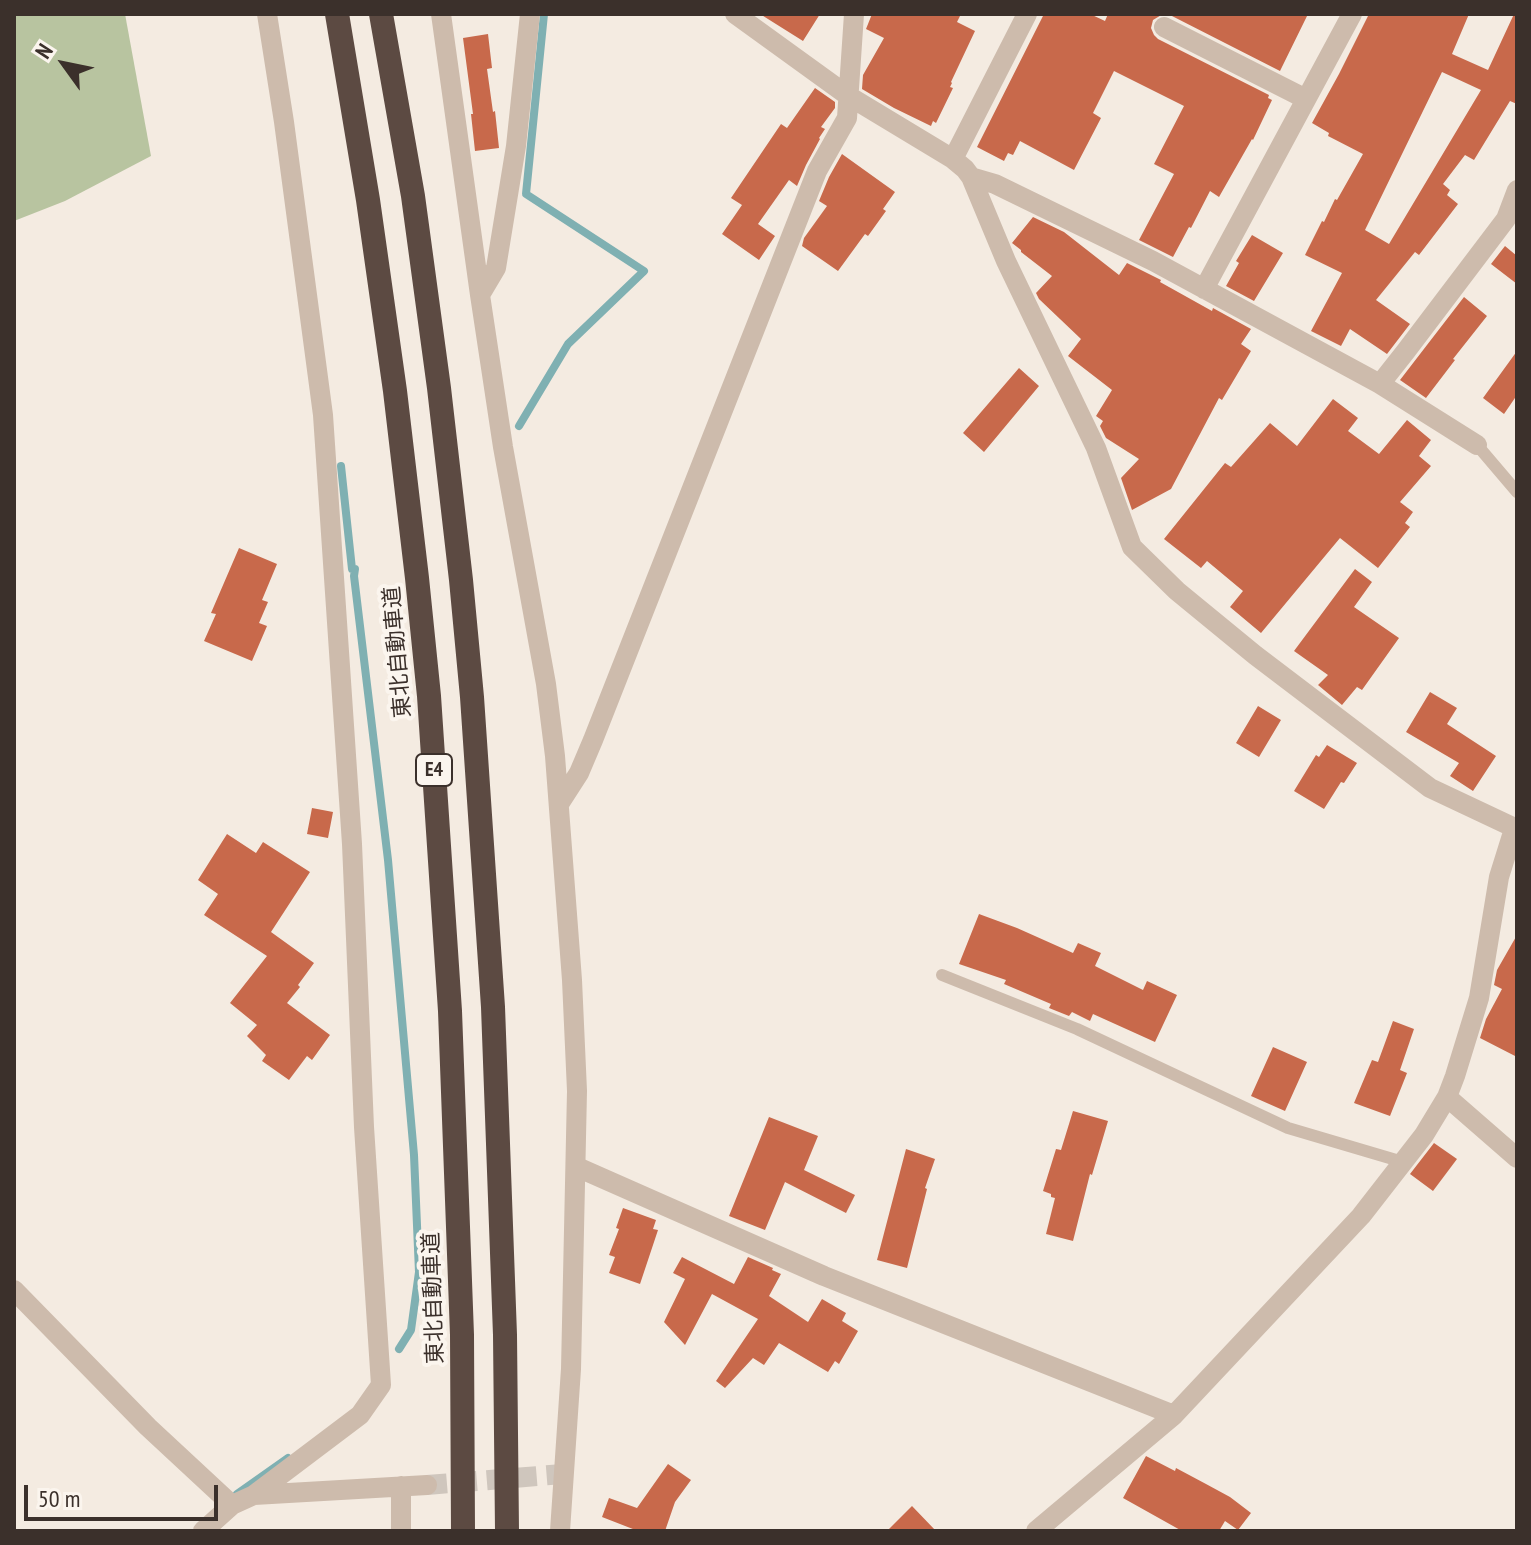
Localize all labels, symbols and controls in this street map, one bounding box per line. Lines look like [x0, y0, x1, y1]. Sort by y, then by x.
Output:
north arrow [24, 24, 104, 104]
text: N [29, 38, 59, 64]
street label: 東北自動車道 [379, 585, 417, 719]
road number: E4 [416, 754, 452, 786]
street label: 東北自動車道 [419, 1232, 449, 1364]
scale bar [28, 1469, 222, 1519]
text: 50 m [38, 1483, 80, 1514]

